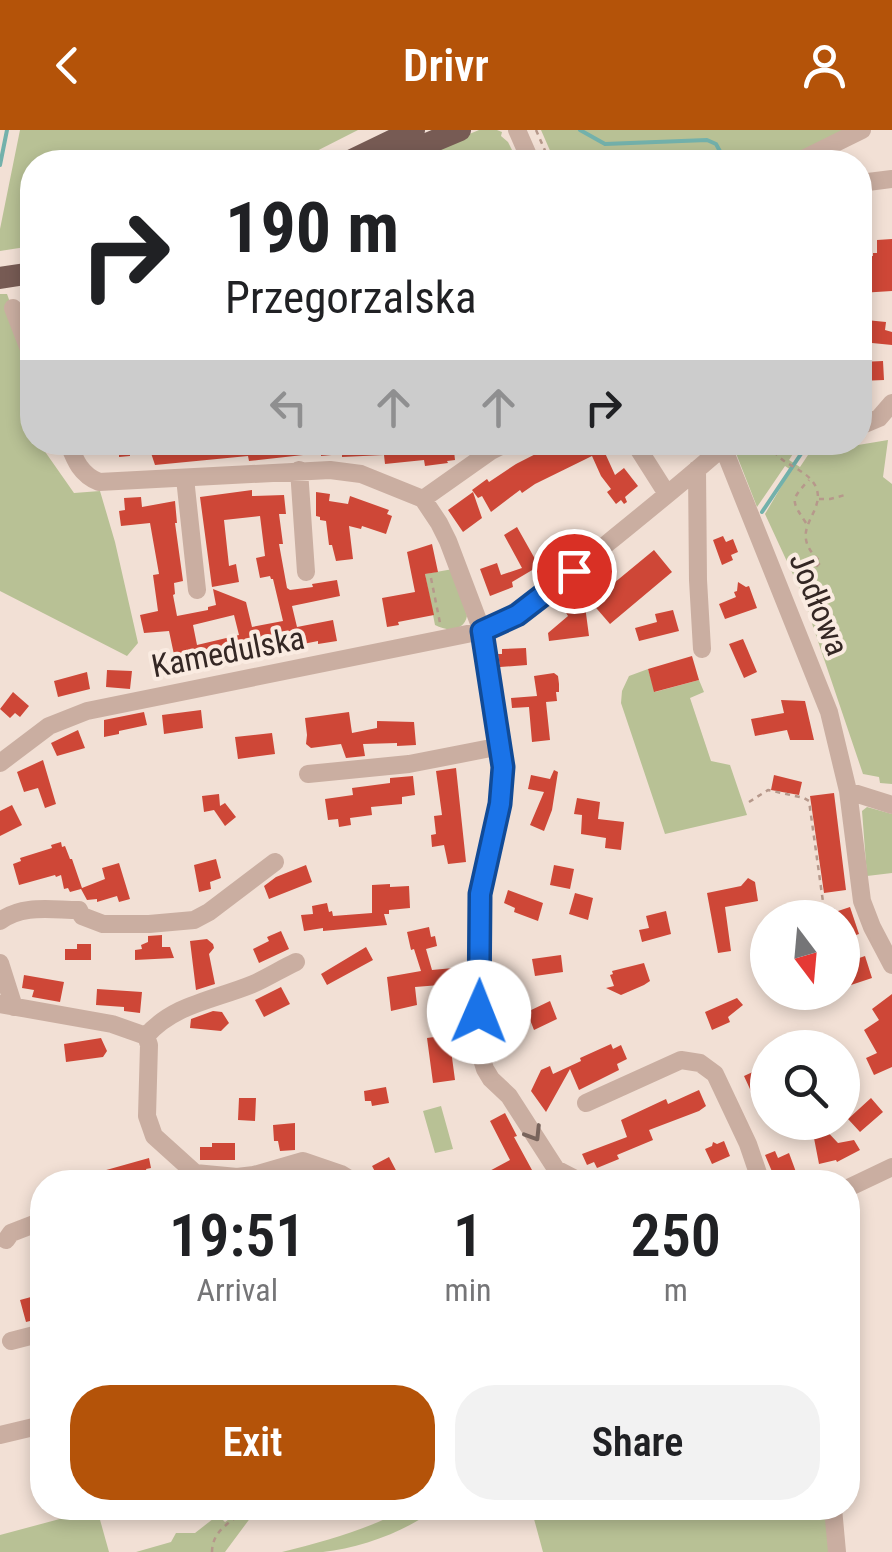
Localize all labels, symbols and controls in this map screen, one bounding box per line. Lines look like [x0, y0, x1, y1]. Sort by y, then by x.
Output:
icon: back [40, 38, 95, 93]
icon: person [797, 38, 852, 93]
text: Drivr [403, 39, 489, 92]
text: 190 m [225, 187, 399, 269]
icon: right [60, 190, 190, 320]
text: Przegorzalska [225, 271, 477, 324]
icon: left [261, 380, 316, 435]
icon: ahead [366, 380, 421, 435]
icon: ahead [471, 380, 526, 435]
icon: right [576, 380, 631, 435]
pin [532, 529, 617, 614]
icon: arrive [547, 544, 602, 599]
street label: Jodłowa [781, 547, 857, 661]
street label: Kamedulska [148, 619, 308, 685]
north arrow [750, 900, 860, 1010]
map controls [750, 900, 860, 1140]
position arrow [427, 960, 531, 1064]
button: search [750, 1030, 860, 1140]
one-way arrow [522, 1123, 541, 1141]
text: 19:51 [169, 1200, 306, 1271]
text: 1 [453, 1200, 483, 1271]
text: 250 [630, 1200, 721, 1271]
text: Arrival [197, 1271, 278, 1309]
text: min [445, 1271, 491, 1309]
text: m [664, 1271, 688, 1309]
button: Exit [70, 1385, 435, 1500]
button: Share [455, 1385, 820, 1500]

